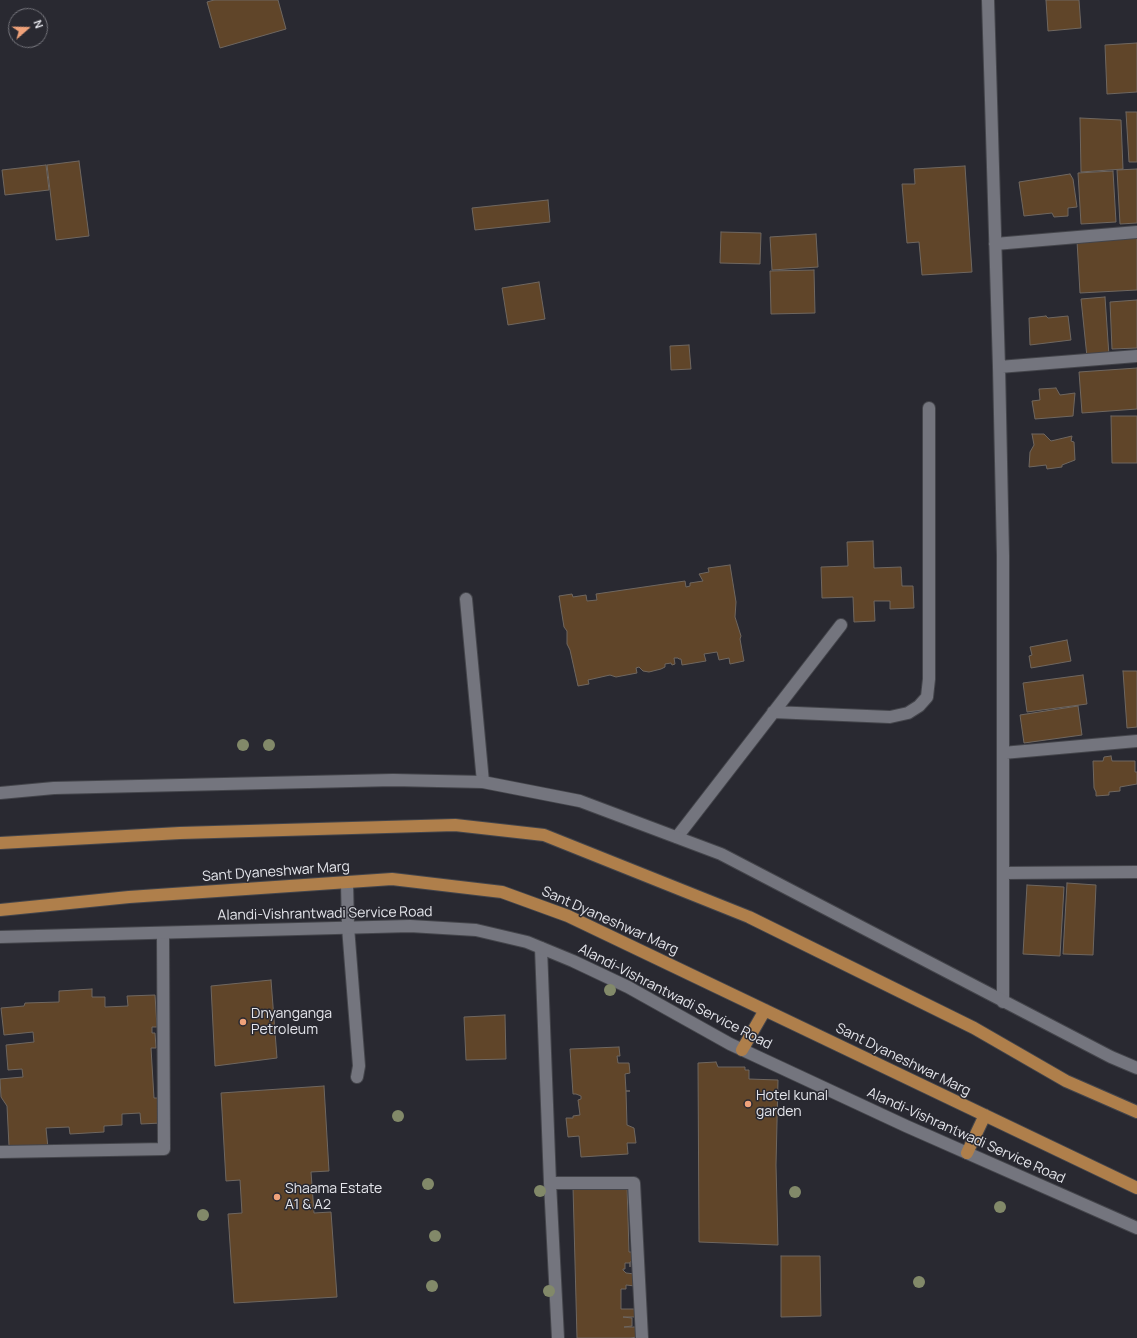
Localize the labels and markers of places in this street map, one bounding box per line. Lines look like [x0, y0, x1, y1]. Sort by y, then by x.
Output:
place label: Dnyanganga Petroleum [251, 1006, 332, 1038]
marker: Dnyanganga Petroleum [238, 1017, 248, 1027]
place label: Hotel kunal garden [756, 1088, 828, 1120]
marker: Hotel kunal garden [743, 1099, 753, 1109]
place label: Shaama Estate A1 & A2 [285, 1181, 382, 1214]
marker: Shaama Estate A1 & A2 [272, 1192, 282, 1202]

